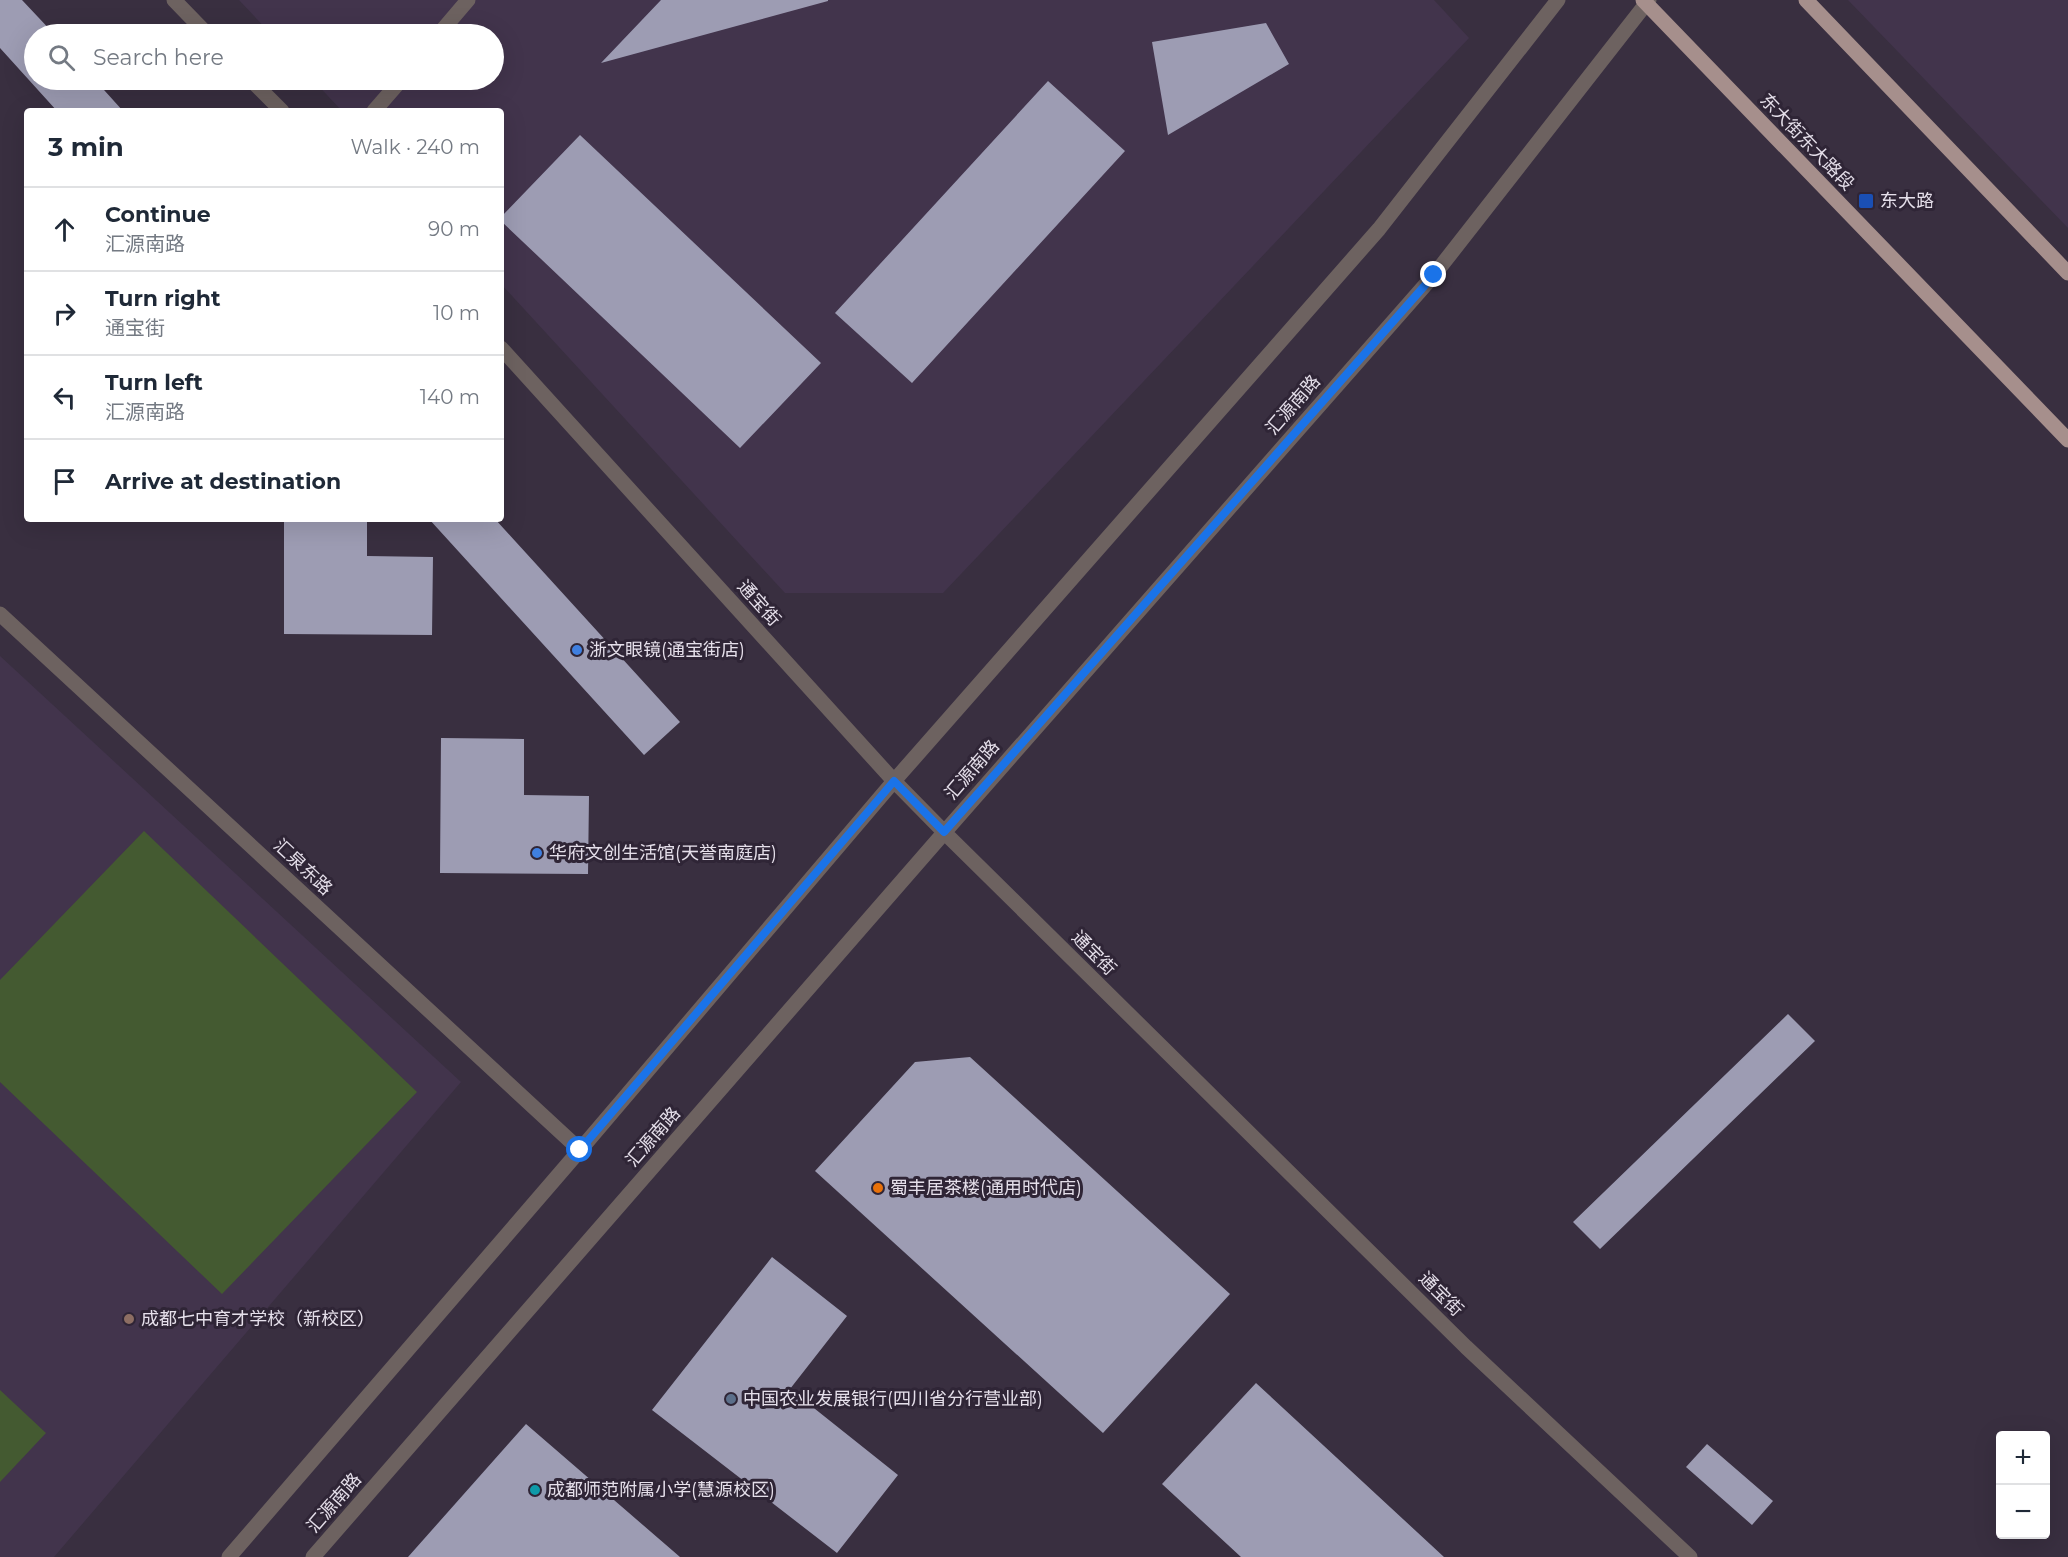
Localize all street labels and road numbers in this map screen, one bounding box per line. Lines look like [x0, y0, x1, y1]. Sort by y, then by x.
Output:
street label: 东大街东大路段 [1755, 89, 1859, 195]
street label: 汇源南路 [1261, 371, 1325, 439]
street label: 通宝街 [733, 576, 785, 630]
street label: 汇源南路 [940, 736, 1004, 804]
street label: 汇泉东路 [269, 834, 337, 900]
street label: 通宝街 [1067, 926, 1121, 980]
street label: 汇源南路 [621, 1103, 685, 1171]
street label: 通宝街 [1414, 1267, 1468, 1321]
street label: 汇源南路 [302, 1469, 366, 1537]

